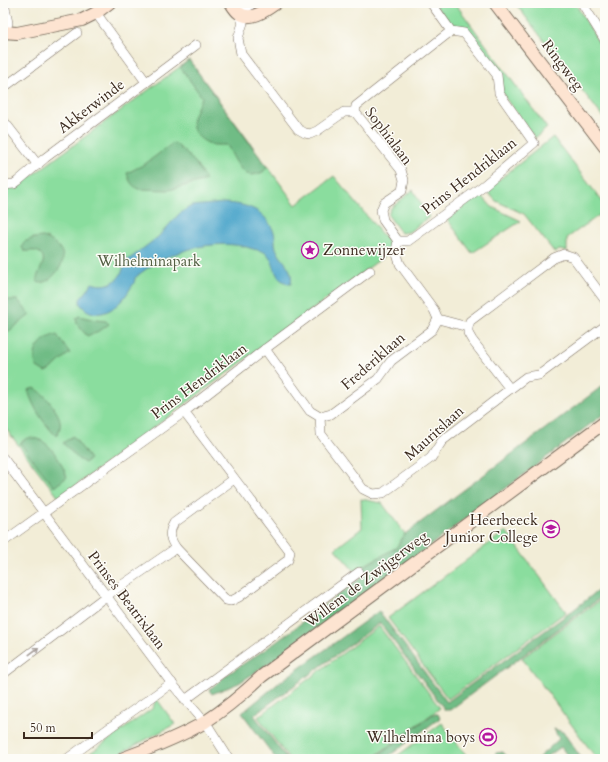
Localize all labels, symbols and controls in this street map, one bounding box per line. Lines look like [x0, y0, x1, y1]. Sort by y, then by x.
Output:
street label: Ringweg [537, 36, 589, 95]
street label: Akkerwinde [54, 74, 129, 138]
street label: Sophialaan [361, 103, 418, 169]
street label: Prins Hendriklaan [418, 132, 521, 219]
place icon: Zonnewijzer [300, 240, 320, 260]
place label: Zonnewijzer [323, 240, 406, 260]
park label: Wilhelminapark [96, 251, 201, 271]
street label: Frederiklaan [337, 327, 410, 394]
street label: Prins Hendriklaan [147, 338, 251, 424]
street label: Mauritslaan [400, 401, 468, 465]
place label: Heerbeeck Junior College [443, 510, 538, 547]
school or university icon: Heerbeeck Junior College [541, 519, 561, 539]
street label: Willem de Zwijgerweg [299, 526, 432, 633]
street label: Prinses Beatrixlaan [83, 547, 171, 654]
one-way arrow [29, 646, 40, 655]
scale bar [24, 714, 92, 740]
text: 50 m [30, 720, 57, 736]
place label: Wilhelmina boys [365, 727, 475, 747]
sports icon: Wilhelmina boys [478, 727, 498, 747]

